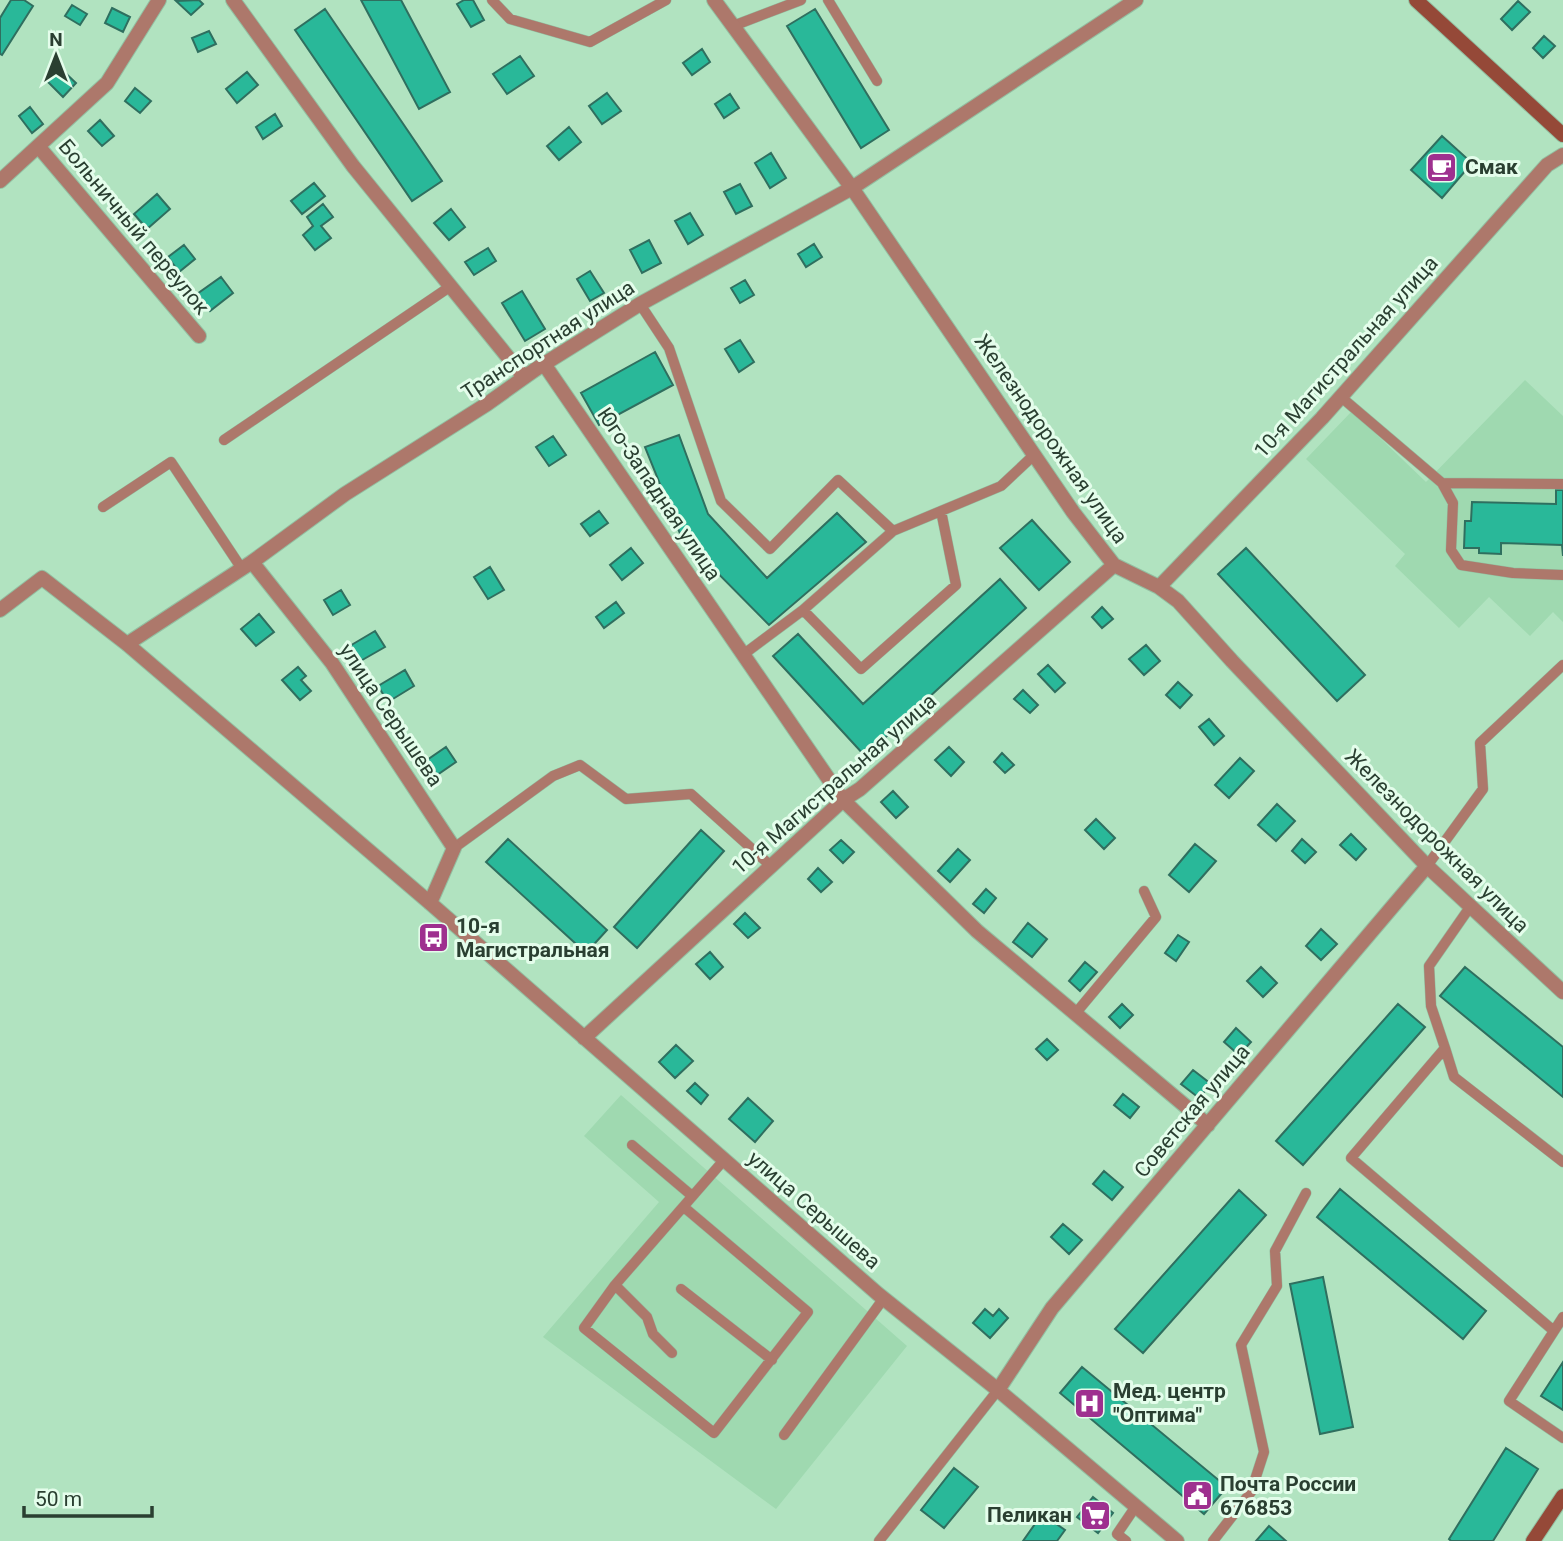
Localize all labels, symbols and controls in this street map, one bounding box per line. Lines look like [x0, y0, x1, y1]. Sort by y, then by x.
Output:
north arrow [21, 21, 91, 91]
text: N [49, 28, 63, 51]
street label: Больничный переулок [54, 135, 215, 320]
cafe icon: Смак [1425, 150, 1459, 184]
place label: Смак [1465, 155, 1518, 179]
street label: 10-я Магистральная улица [1249, 251, 1443, 463]
street label: Транспортная улица [457, 275, 639, 405]
street label: Железнодорожная улица [970, 330, 1132, 548]
street label: Юго-Западная улица [592, 403, 726, 585]
street label: улица Серышева [334, 639, 448, 791]
street label: 10-я Магистральная улица [727, 689, 941, 879]
street label: Железнодорожная улица [1340, 744, 1534, 938]
place label: 10-я Магистральная [456, 914, 610, 962]
bus stop icon: 10-я Магистральная [416, 921, 450, 955]
street label: Советская улица [1129, 1040, 1255, 1182]
street label: улица Серышева [743, 1146, 885, 1274]
place label: Мед. центр "Оптима" [1113, 1379, 1226, 1427]
hospital icon: Мед. центр "Оптима" [1073, 1386, 1107, 1420]
place label: Почта России 676853 [1220, 1472, 1356, 1520]
scale bar [24, 1474, 152, 1518]
public building icon: Почта России 676853 [1180, 1479, 1214, 1513]
text: 50 m [35, 1487, 82, 1511]
supermarket icon: Пеликан [1078, 1498, 1112, 1532]
place label: Пеликан [987, 1503, 1072, 1527]

